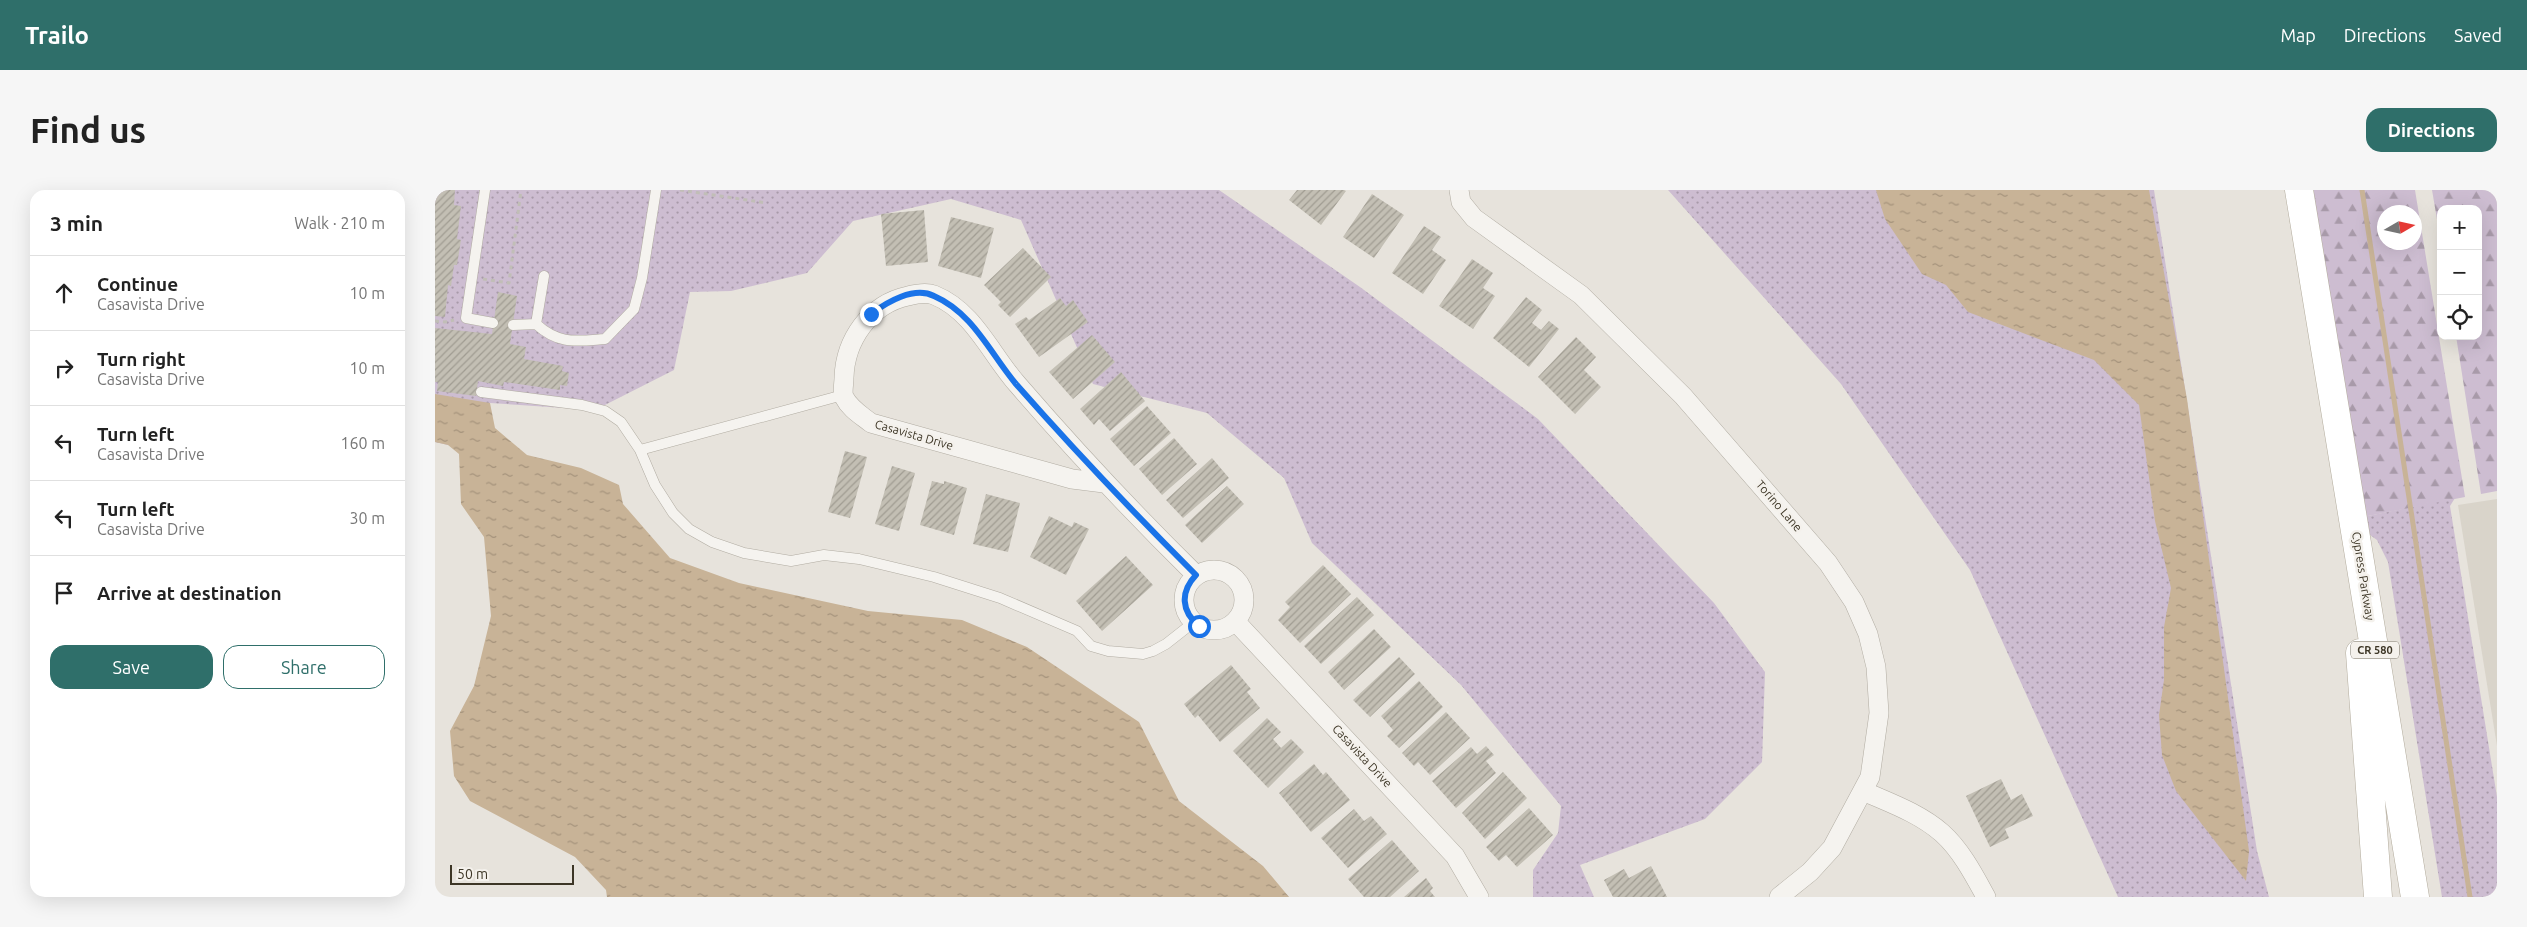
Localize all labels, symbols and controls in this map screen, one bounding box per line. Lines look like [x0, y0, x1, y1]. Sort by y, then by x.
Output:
text: Trailo [25, 22, 89, 49]
text: Map [2280, 25, 2316, 45]
text: Directions [2344, 25, 2426, 45]
text: Saved [2454, 25, 2502, 45]
button: Directions [2366, 108, 2497, 152]
text: Find us [30, 110, 146, 150]
north arrow [2377, 205, 2422, 250]
map controls [2437, 205, 2482, 340]
button: + [2437, 205, 2482, 250]
text: 3 min [50, 211, 103, 235]
text: Walk · 210 m [294, 214, 385, 232]
button: − [2437, 250, 2482, 295]
text: Continue [97, 273, 178, 295]
icon: ahead [50, 279, 78, 307]
text: 10 m [349, 284, 385, 302]
text: Casavista Drive [97, 295, 205, 313]
button: locate [2437, 295, 2482, 340]
route end [860, 303, 883, 326]
text: Turn right [97, 348, 185, 370]
icon: right [50, 354, 78, 382]
text: 10 m [349, 359, 385, 377]
text: Casavista Drive [97, 370, 205, 388]
street label: Casavista Drive [873, 417, 955, 452]
text: Turn left [97, 423, 175, 445]
icon: left [50, 429, 78, 457]
text: 160 m [340, 434, 385, 452]
text: Casavista Drive [97, 445, 205, 463]
street label: Torino Lane [1754, 478, 1805, 534]
text: Turn left [97, 498, 175, 520]
icon: left [50, 504, 78, 532]
text: 30 m [349, 509, 385, 527]
text: Casavista Drive [97, 520, 205, 538]
street label: Cypress Parkway [2350, 531, 2377, 621]
icon: arrive [50, 579, 78, 607]
text: Arrive at destination [97, 582, 282, 604]
route start [1188, 615, 1211, 638]
road number: CR 580 [2351, 642, 2399, 658]
button: Save [50, 645, 213, 689]
button: Share [223, 645, 385, 689]
street label: Casavista Drive [1330, 722, 1395, 790]
scale bar [450, 862, 574, 885]
text: 50 m [457, 866, 488, 882]

